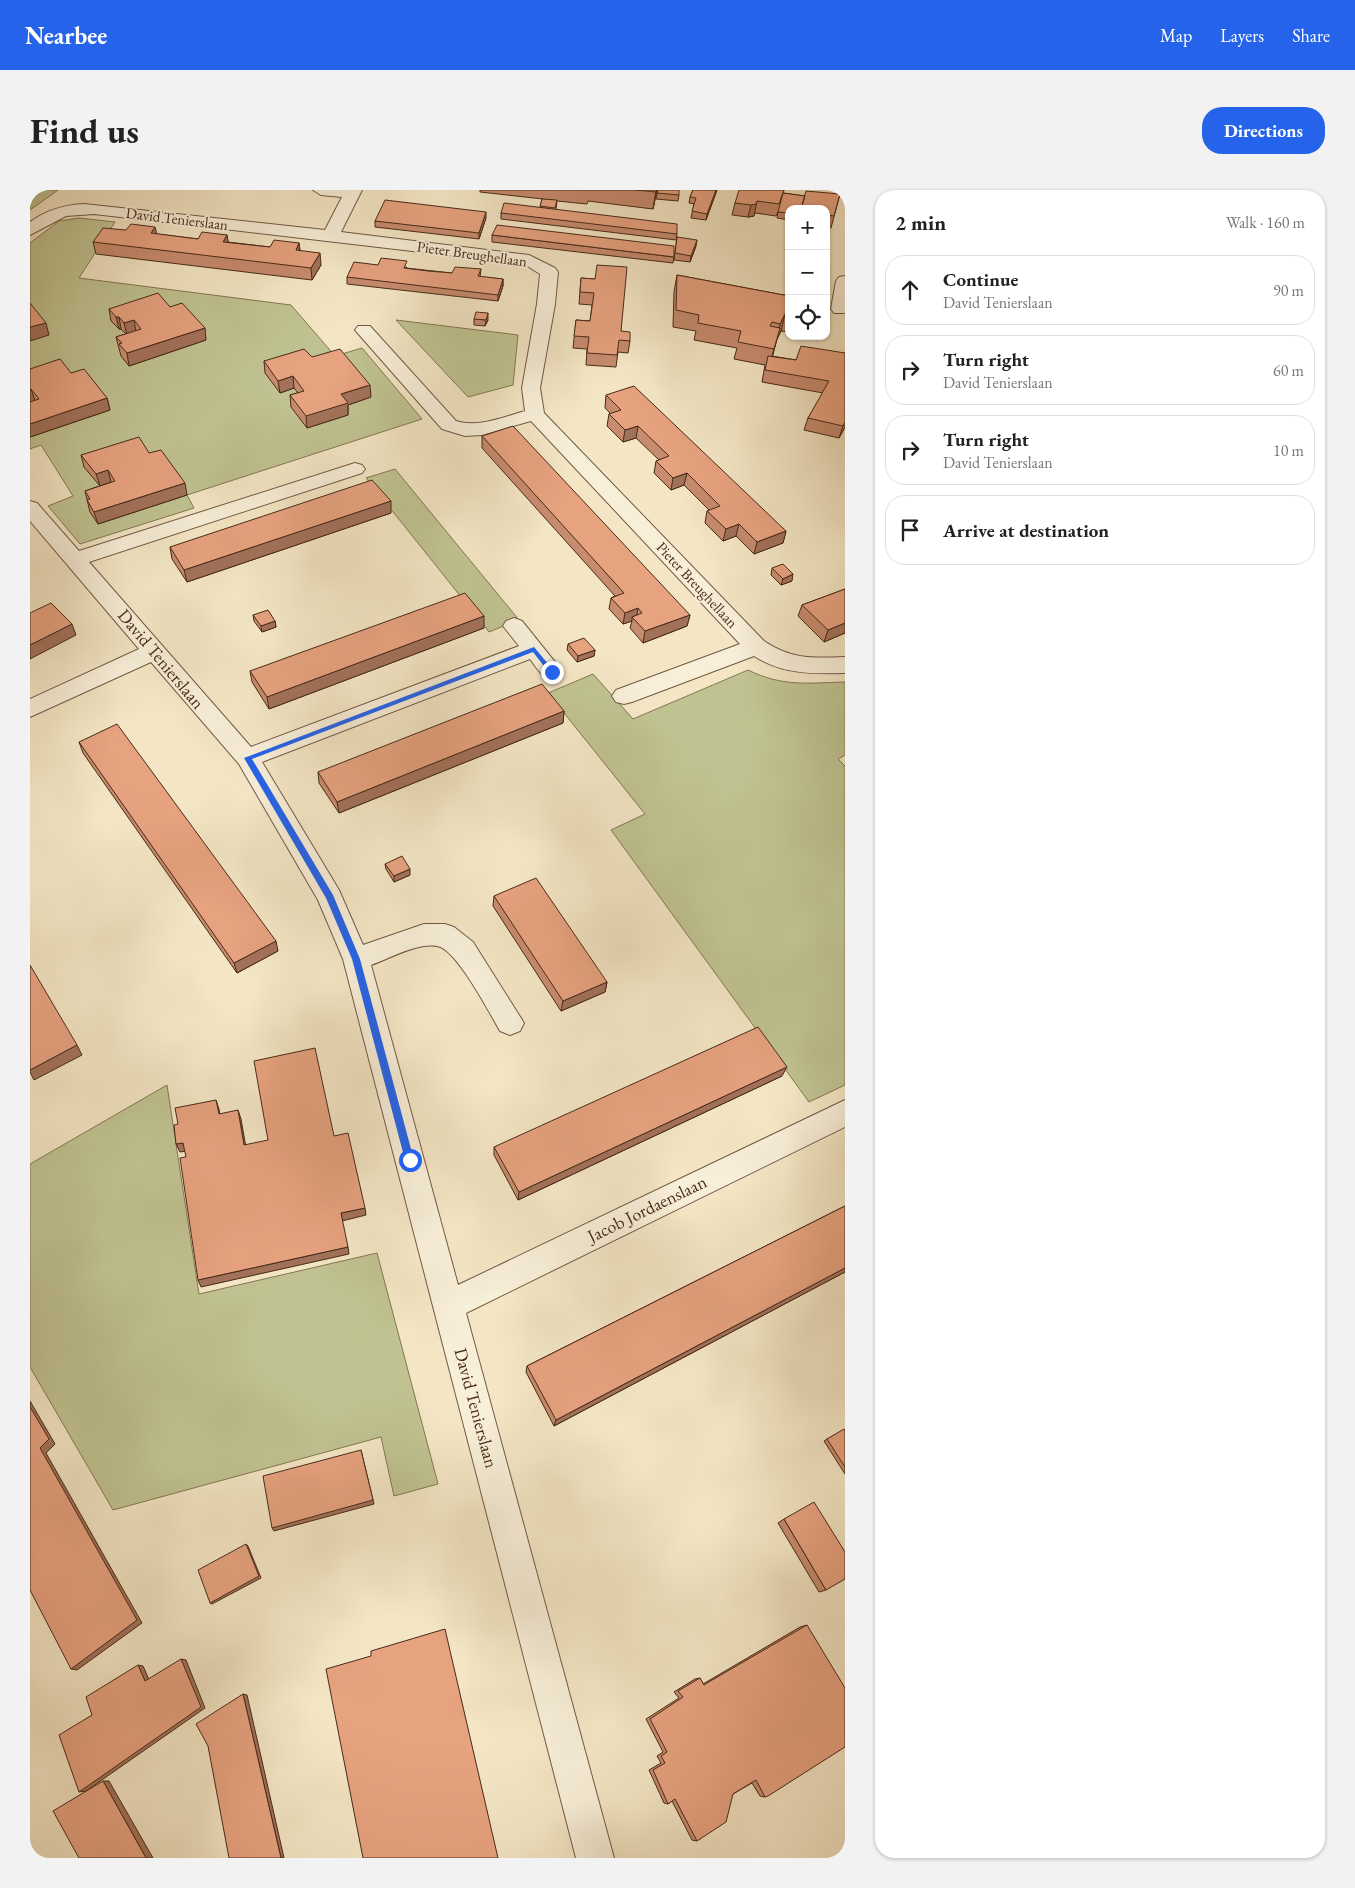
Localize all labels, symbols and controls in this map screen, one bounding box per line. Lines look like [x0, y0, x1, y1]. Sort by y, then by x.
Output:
text: Nearbee [25, 20, 107, 51]
text: Map [1160, 24, 1192, 47]
text: Layers [1220, 24, 1264, 47]
text: Share [1292, 24, 1330, 47]
button: Directions [1202, 107, 1325, 154]
text: Find us [30, 108, 139, 153]
street label: David Tenierslaan [125, 203, 229, 234]
map controls [785, 205, 830, 340]
button: + [785, 205, 830, 250]
text: 2 min [895, 209, 946, 236]
text: Walk · 160 m [1226, 212, 1305, 233]
street label: Pieter Breughellaan [416, 236, 528, 271]
button: − [785, 250, 830, 295]
text: Continue [943, 267, 1018, 292]
icon: ahead [896, 276, 924, 304]
text: 90 m [1273, 280, 1304, 301]
text: David Tenierslaan [943, 292, 1053, 313]
button: locate [785, 295, 830, 340]
text: Turn right [943, 347, 1029, 372]
icon: right [896, 356, 924, 384]
text: 60 m [1273, 360, 1304, 381]
text: David Tenierslaan [943, 372, 1053, 393]
text: Turn right [943, 427, 1029, 452]
icon: right [896, 436, 924, 464]
text: 10 m [1273, 440, 1304, 461]
text: David Tenierslaan [943, 452, 1053, 473]
icon: arrive [896, 516, 924, 544]
text: Arrive at destination [943, 518, 1109, 543]
street label: Pieter Breughellaan [653, 538, 742, 632]
street label: David Tenierslaan [113, 604, 210, 714]
route end [541, 661, 564, 684]
route start [399, 1149, 422, 1172]
street label: Jacob Jordaenslaan [582, 1170, 711, 1248]
street label: David Tenierslaan [449, 1345, 504, 1471]

